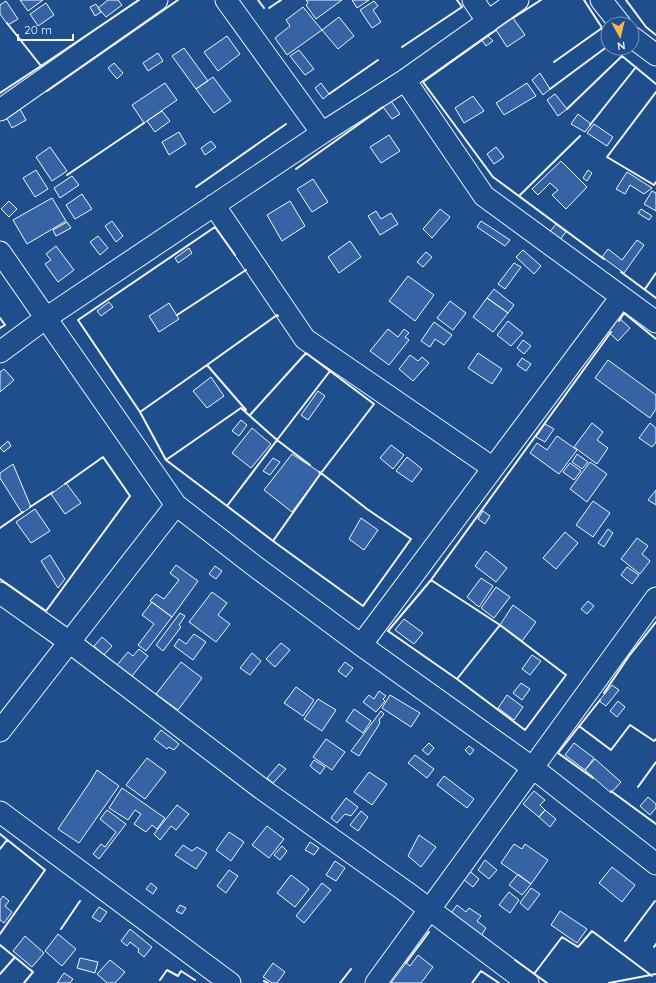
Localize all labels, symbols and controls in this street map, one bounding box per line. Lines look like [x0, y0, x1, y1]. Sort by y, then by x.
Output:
scale bar [18, 16, 73, 42]
north arrow [600, 16, 640, 56]
text: 20 m [24, 22, 52, 37]
text: N [616, 38, 626, 53]

